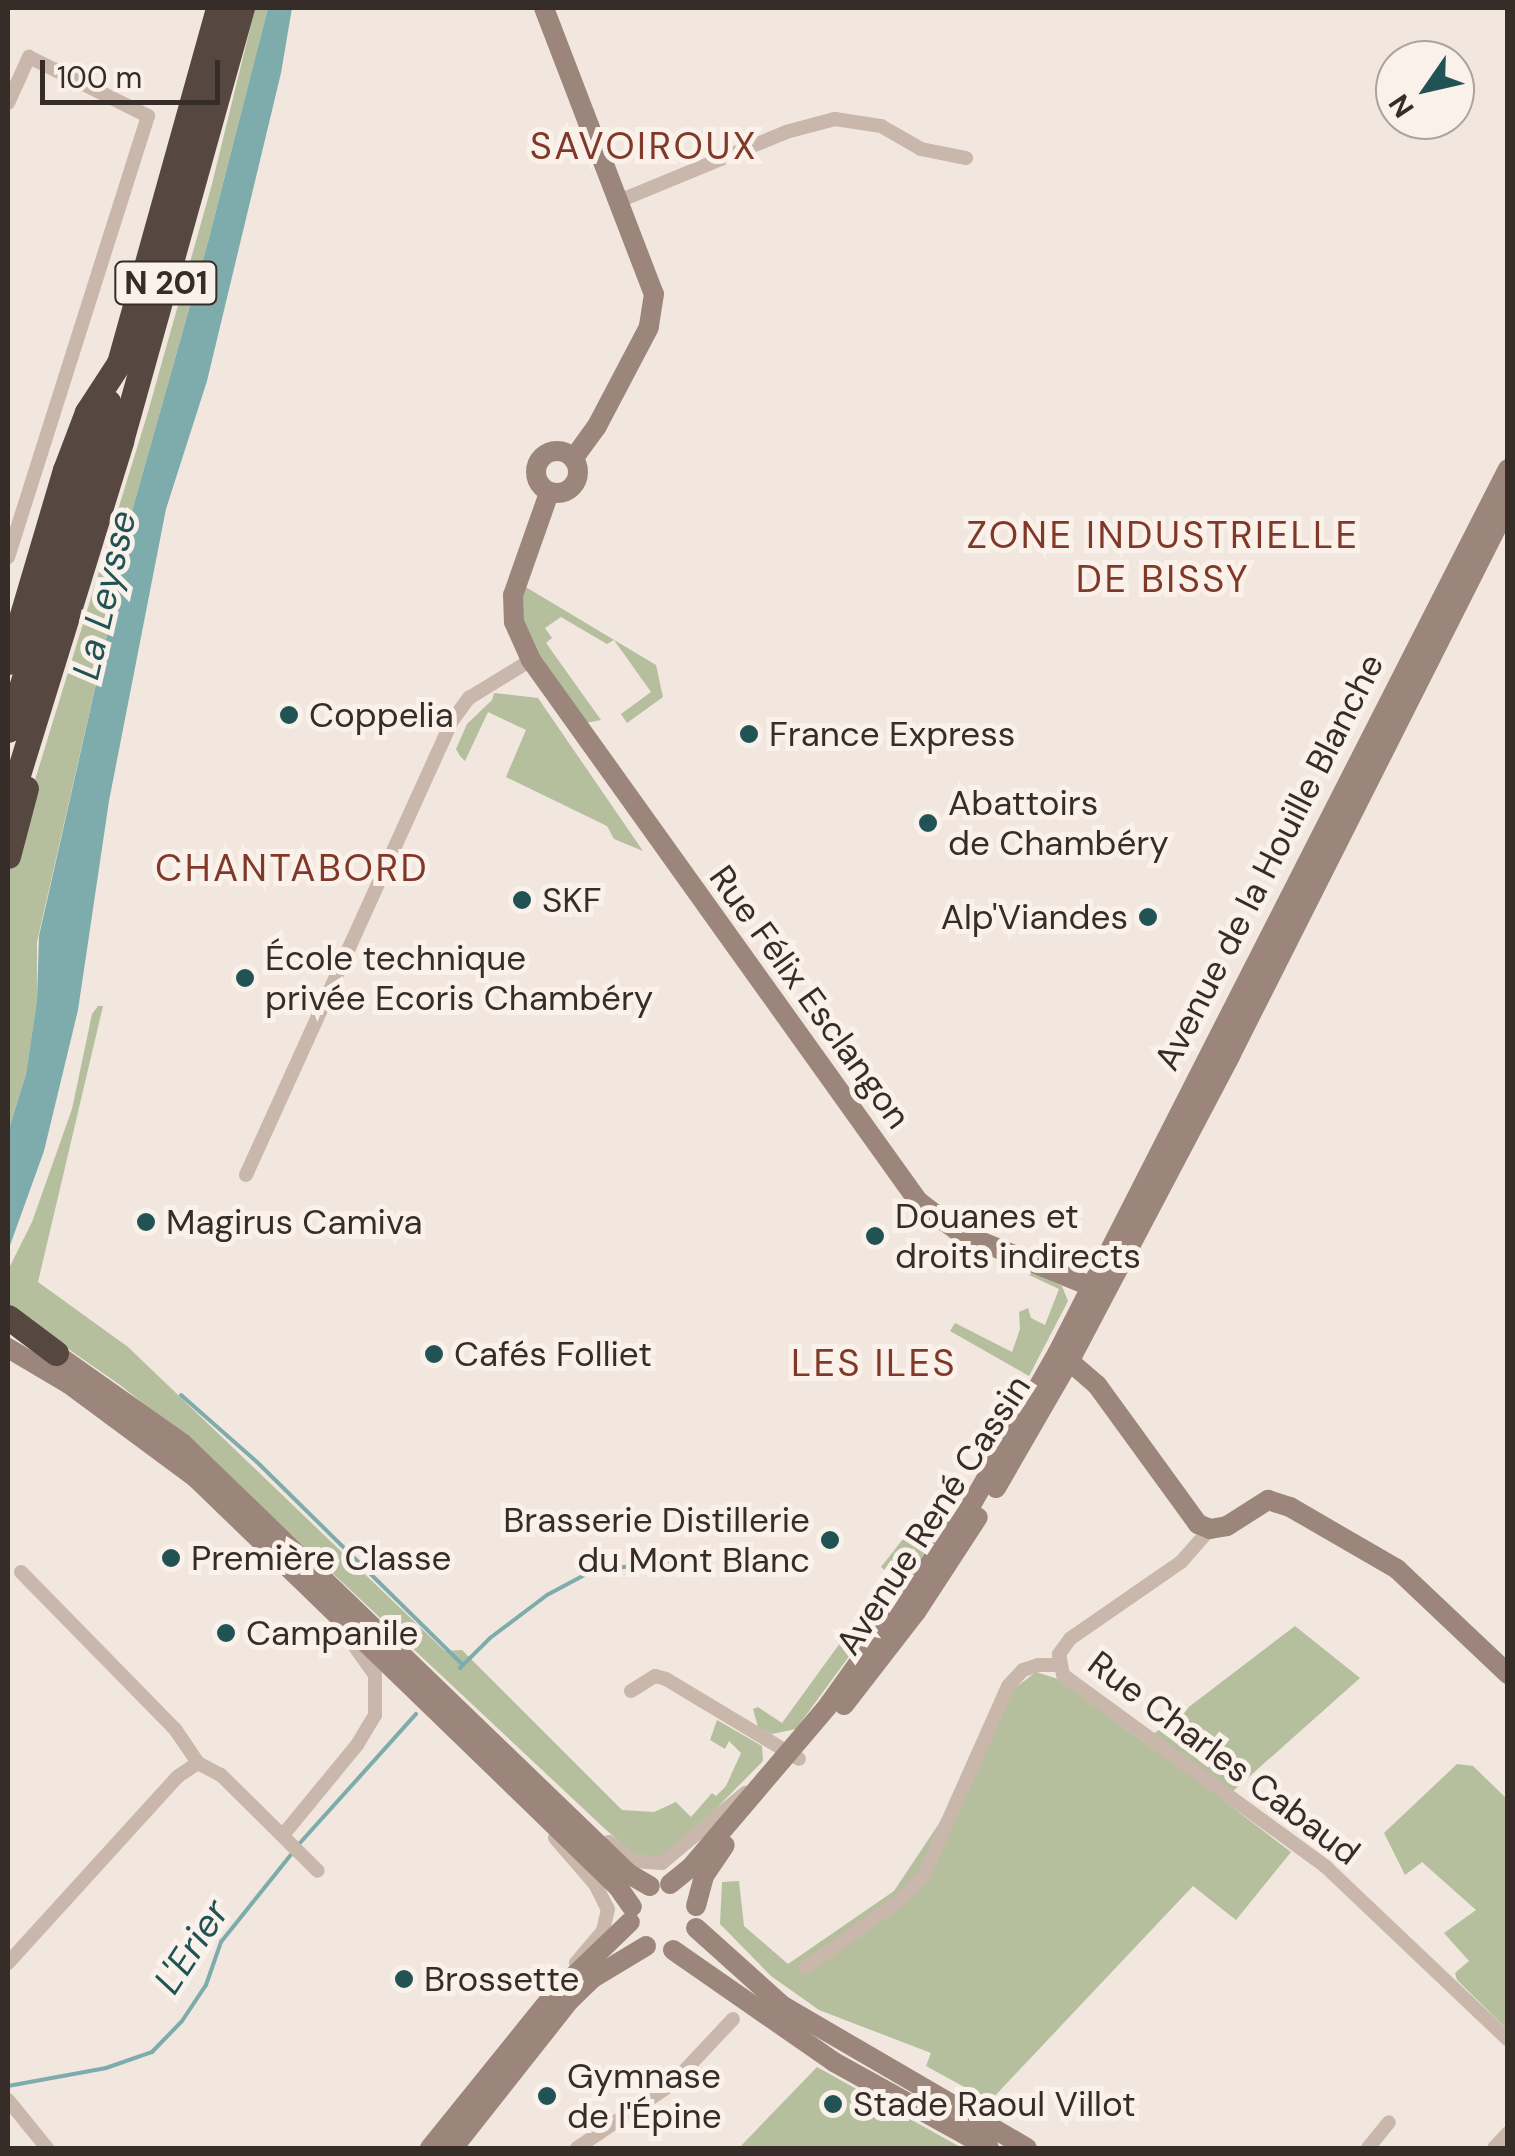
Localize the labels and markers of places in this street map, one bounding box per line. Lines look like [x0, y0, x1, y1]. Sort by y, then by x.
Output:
place label: Coppelia [309, 694, 454, 736]
marker: Coppelia [278, 704, 300, 726]
place label: France Express [769, 713, 1015, 755]
marker: France Express [738, 723, 760, 745]
place label: Abattoirs de Chambéry [948, 782, 1169, 864]
marker: Abattoirs de Chambéry [917, 812, 939, 834]
place label: SKF [542, 879, 601, 921]
marker: SKF [511, 889, 533, 911]
place label: Alp'Viandes [941, 896, 1128, 938]
marker: Alp'Viandes [1137, 906, 1159, 928]
place label: École technique privée Ecoris Chambéry [265, 937, 653, 1019]
marker: École technique privée Ecoris Chambéry [234, 967, 256, 989]
place label: Douanes et droits indirects [895, 1195, 1141, 1277]
place label: Magirus Camiva [166, 1201, 423, 1243]
marker: Magirus Camiva [135, 1211, 157, 1233]
marker: Douanes et droits indirects [864, 1225, 886, 1247]
place label: Cafés Folliet [454, 1333, 652, 1375]
marker: Cafés Folliet [423, 1343, 445, 1365]
place label: Brasserie Distillerie du Mont Blanc [503, 1499, 810, 1581]
marker: Brasserie Distillerie du Mont Blanc [819, 1529, 841, 1551]
place label: Première Classe [191, 1537, 451, 1579]
marker: Première Classe [160, 1547, 182, 1569]
place label: Campanile [246, 1612, 418, 1654]
marker: Campanile [215, 1622, 237, 1644]
place label: Brossette [424, 1958, 579, 2000]
marker: Brossette [393, 1968, 415, 1990]
place label: Gymnase de l'Épine [567, 2055, 722, 2137]
place label: Stade Raoul Villot [853, 2083, 1136, 2125]
marker: Gymnase de l'Épine [536, 2085, 558, 2107]
marker: Stade Raoul Villot [822, 2093, 844, 2115]

